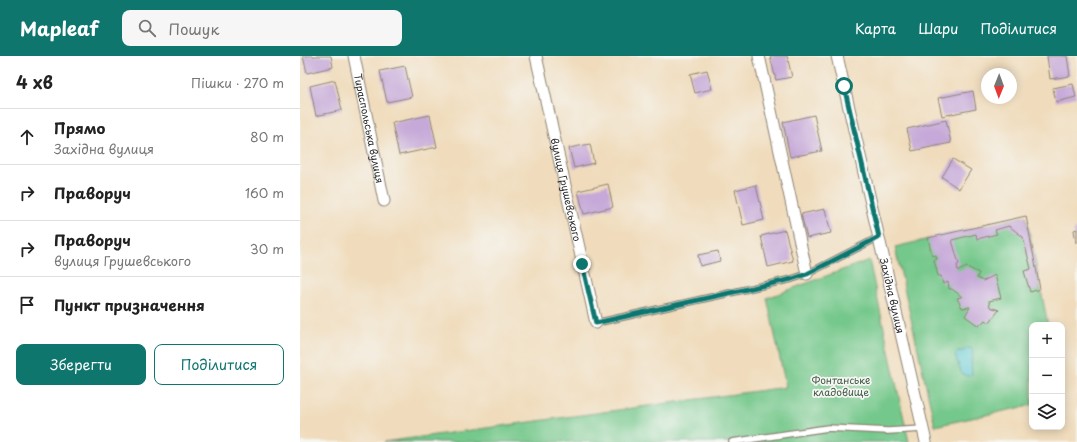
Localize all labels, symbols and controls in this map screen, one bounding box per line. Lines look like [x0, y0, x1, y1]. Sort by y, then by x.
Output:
search box [122, 10, 402, 46]
text: Mapleaf [20, 14, 98, 42]
icon: search [136, 17, 158, 39]
text: Пошук [168, 17, 219, 40]
text: Карта [855, 18, 896, 39]
text: Шари [918, 18, 958, 39]
text: Поділитися [980, 18, 1057, 39]
north arrow [981, 68, 1017, 104]
text: 4 хв [16, 69, 53, 95]
street label: Тираспольська вулиця [351, 72, 388, 185]
text: Пішки · 270 m [191, 73, 284, 92]
route start [835, 77, 853, 95]
text: Прямо [54, 116, 105, 139]
icon: ahead [16, 126, 38, 148]
text: 80 m [250, 127, 284, 146]
street label: вулиця Грушевського [548, 136, 585, 243]
text: Західна вулиця [54, 139, 154, 158]
text: Праворуч [54, 181, 131, 204]
icon: right [16, 182, 38, 204]
text: 160 m [245, 183, 284, 202]
text: Праворуч [54, 228, 131, 251]
icon: right [16, 238, 38, 260]
text: 30 m [250, 239, 284, 258]
text: вулиця Грушевського [54, 251, 191, 270]
route end [573, 255, 591, 273]
street label: Західна вулиця [877, 256, 909, 335]
text: Пункт призначення [54, 293, 205, 316]
icon: arrive [16, 294, 38, 316]
map controls [1029, 322, 1065, 430]
button: + [1029, 322, 1065, 358]
button: Зберегти [16, 344, 146, 385]
button: Поділитися [154, 344, 284, 385]
button: − [1029, 358, 1065, 394]
park label: Фонтанське кладовище [812, 372, 870, 399]
button: layers [1029, 394, 1065, 430]

